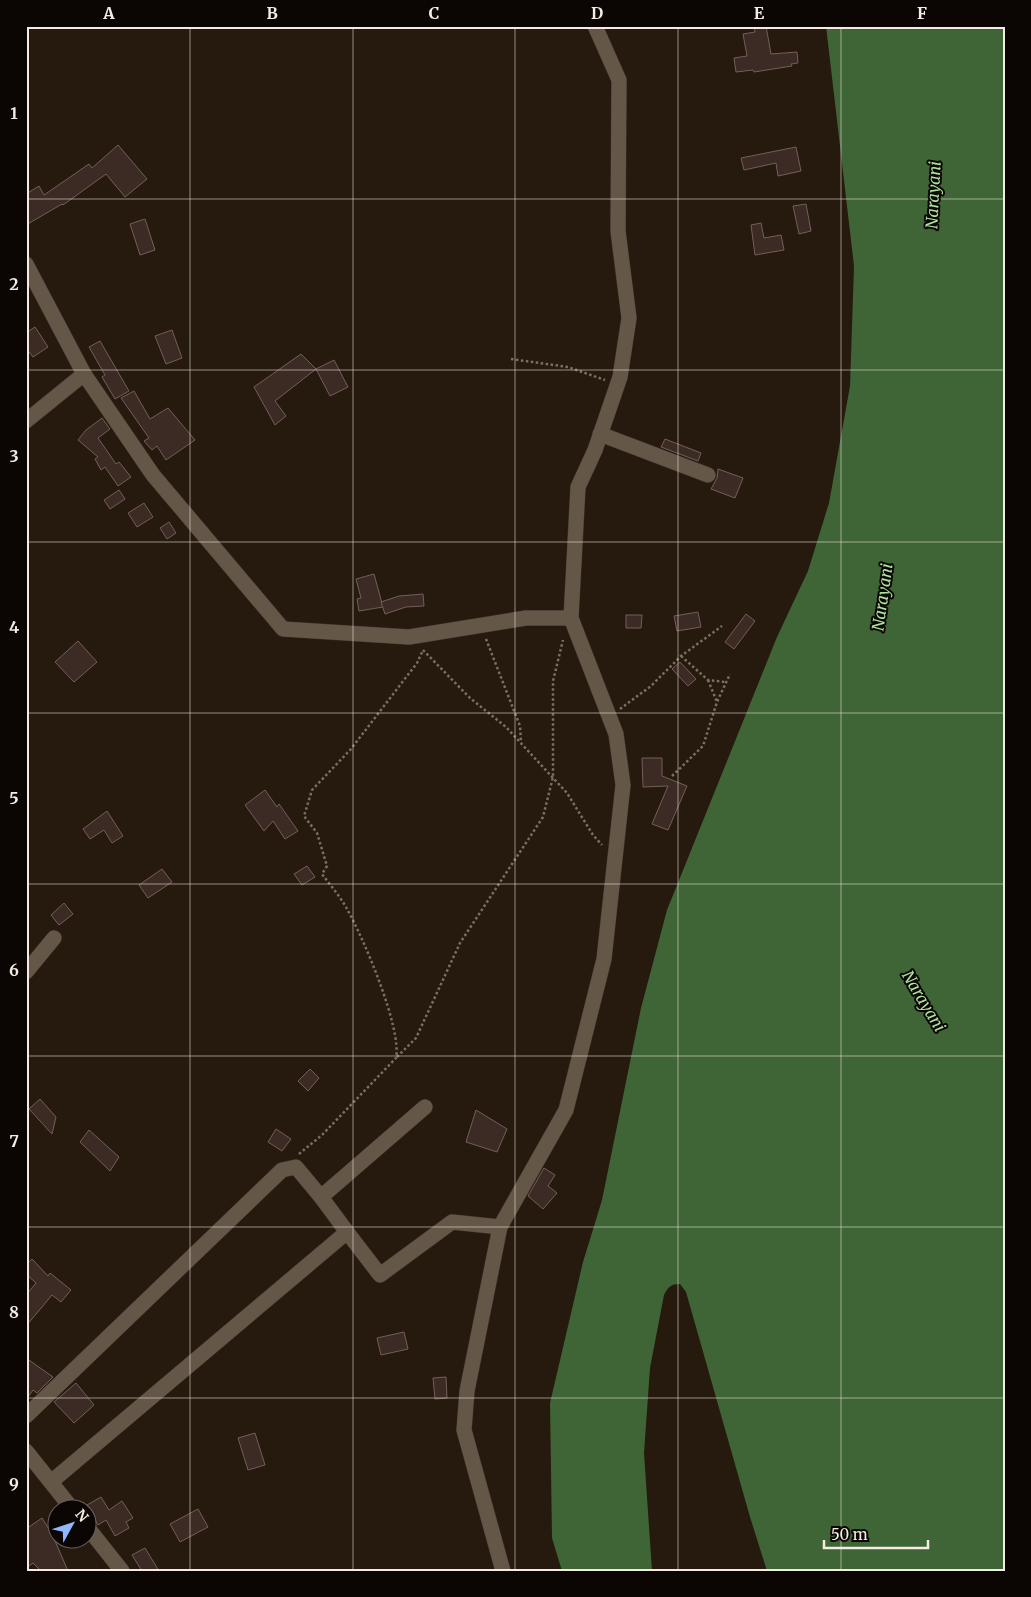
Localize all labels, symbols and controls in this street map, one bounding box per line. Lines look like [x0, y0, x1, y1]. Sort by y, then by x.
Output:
text: A [102, 3, 115, 23]
text: B [266, 3, 278, 23]
text: C [429, 3, 439, 23]
text: D [591, 3, 603, 23]
text: E [754, 3, 765, 23]
text: F [917, 3, 927, 23]
text: 1 [10, 103, 18, 123]
water label: Narayani [921, 160, 945, 229]
text: 2 [9, 274, 19, 294]
text: 3 [9, 446, 19, 466]
water label: Narayani [867, 562, 897, 632]
text: 4 [9, 617, 19, 637]
text: 5 [9, 788, 19, 808]
text: 6 [9, 960, 19, 980]
water label: Narayani [898, 967, 950, 1035]
text: 7 [9, 1131, 19, 1151]
text: 8 [9, 1302, 19, 1322]
text: 9 [9, 1474, 19, 1494]
north arrow [48, 1500, 98, 1550]
text: N [72, 1506, 92, 1526]
scale bar [824, 1517, 927, 1549]
text: 50 m [831, 1525, 868, 1544]

